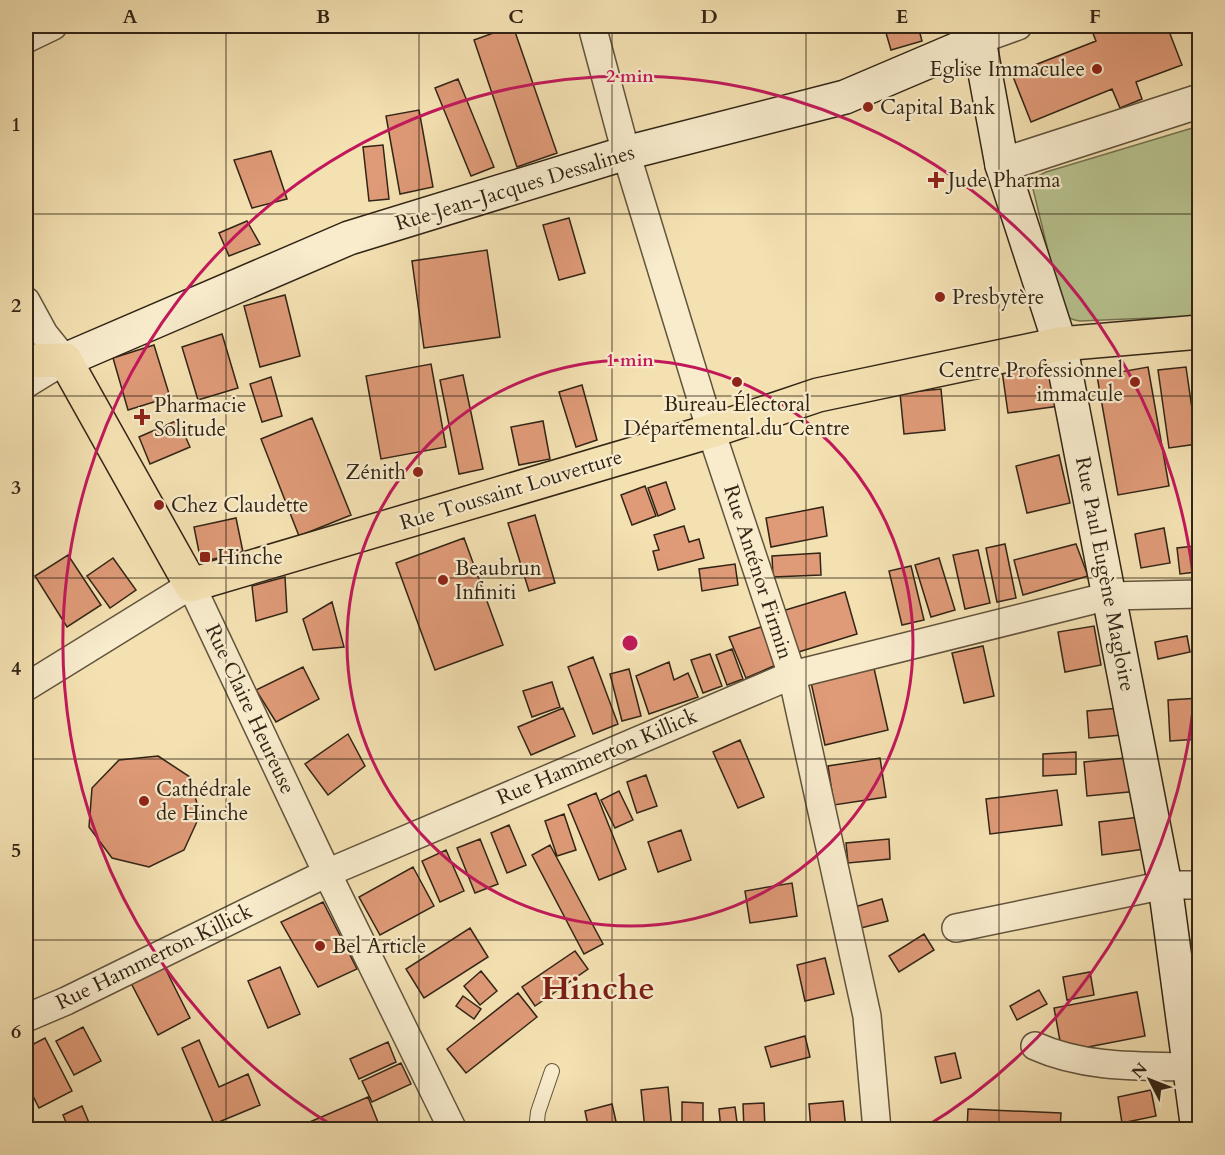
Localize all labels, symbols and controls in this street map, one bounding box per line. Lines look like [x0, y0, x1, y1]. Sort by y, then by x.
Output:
text: A [122, 3, 138, 30]
text: B [316, 3, 330, 30]
text: C [508, 3, 524, 30]
text: D [700, 3, 718, 30]
text: E [896, 3, 908, 30]
text: F [1089, 3, 1101, 30]
place label: Eglise Immaculee [930, 55, 1085, 84]
marker: Eglise Immaculee [1090, 62, 1104, 76]
text: 2 min [606, 64, 654, 89]
place label: Capital Bank [880, 93, 996, 122]
marker: Capital Bank [861, 100, 875, 114]
text: 1 [11, 111, 21, 138]
street label: Rue Jean-Jacques Dessalines [392, 138, 638, 238]
place label: Jude Pharma [945, 166, 1061, 195]
marker: Jude Pharma [929, 173, 943, 187]
place label: Presbytère [952, 283, 1044, 312]
marker: Presbytère [933, 290, 947, 304]
text: 2 [11, 292, 21, 319]
text: 1 min [606, 348, 654, 373]
place label: Centre Professionnel immacule [939, 356, 1123, 409]
marker: Bureau Électoral Départemental du Centre [730, 375, 744, 389]
marker: Centre Professionnel immacule [1128, 375, 1142, 389]
place label: Bureau Électoral Départemental du Centre [624, 390, 850, 443]
place label: Pharmacie Solitude [154, 391, 247, 444]
marker: Pharmacie Solitude [135, 410, 149, 424]
street label: Rue Toussaint Louverture [396, 442, 626, 538]
street label: Rue Paul Eugène Magloire [1068, 454, 1142, 694]
place label: Zénith [345, 458, 406, 487]
marker: Zénith [411, 465, 425, 479]
text: 3 [11, 474, 21, 501]
street label: Rue Anténor Firmin [716, 481, 800, 663]
place label: Chez Claudette [171, 491, 309, 520]
marker: Chez Claudette [152, 498, 166, 512]
place label: Hinche [217, 543, 283, 572]
marker: Hinche [198, 550, 212, 564]
place label: Beaubrun Infiniti [455, 554, 542, 607]
marker: Beaubrun Infiniti [436, 573, 450, 587]
street label: Rue Claire Heureuse [198, 619, 302, 799]
centre of rings [620, 633, 640, 653]
text: 4 [11, 655, 21, 682]
street label: Rue Hammerton Killick [492, 701, 702, 812]
place label: Cathédrale de Hinche [156, 775, 252, 828]
marker: Cathédrale de Hinche [137, 794, 151, 808]
text: 5 [11, 837, 21, 864]
street label: Rue Hammerton Killick [51, 896, 258, 1017]
place label: Bel Article [332, 932, 426, 961]
marker: Bel Article [313, 939, 327, 953]
district label: Hinche [541, 966, 655, 1011]
text: 6 [11, 1018, 21, 1045]
north arrow [1120, 1050, 1180, 1110]
text: N [1127, 1058, 1152, 1083]

